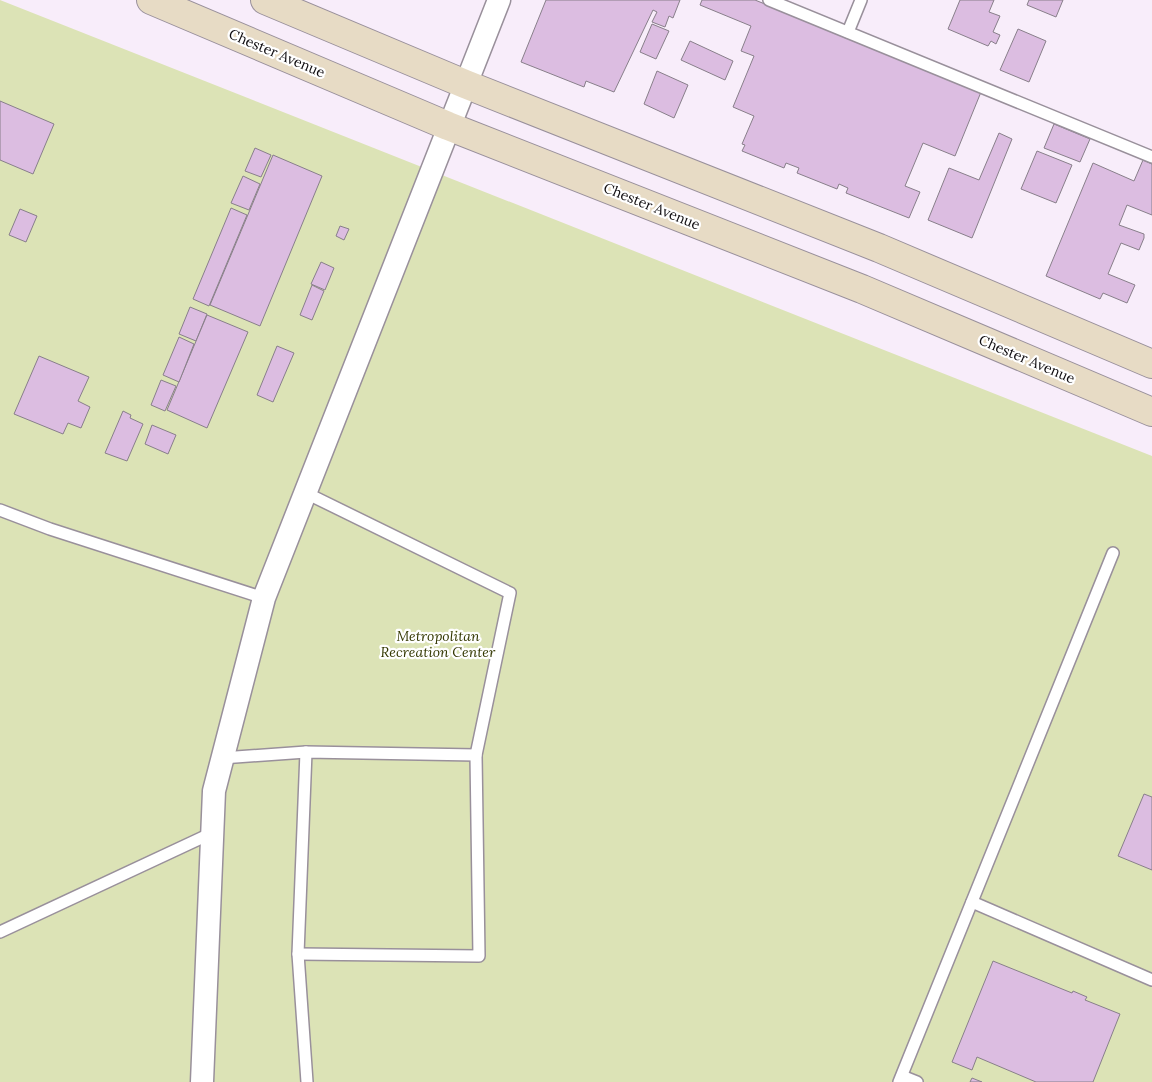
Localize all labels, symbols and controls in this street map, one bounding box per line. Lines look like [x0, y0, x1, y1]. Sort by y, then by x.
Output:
street label: Chester Avenue [226, 25, 328, 81]
street label: Chester Avenue [601, 178, 703, 234]
street label: Chester Avenue [976, 331, 1078, 387]
park label: Metropolitan Recreation Center [381, 627, 496, 661]

